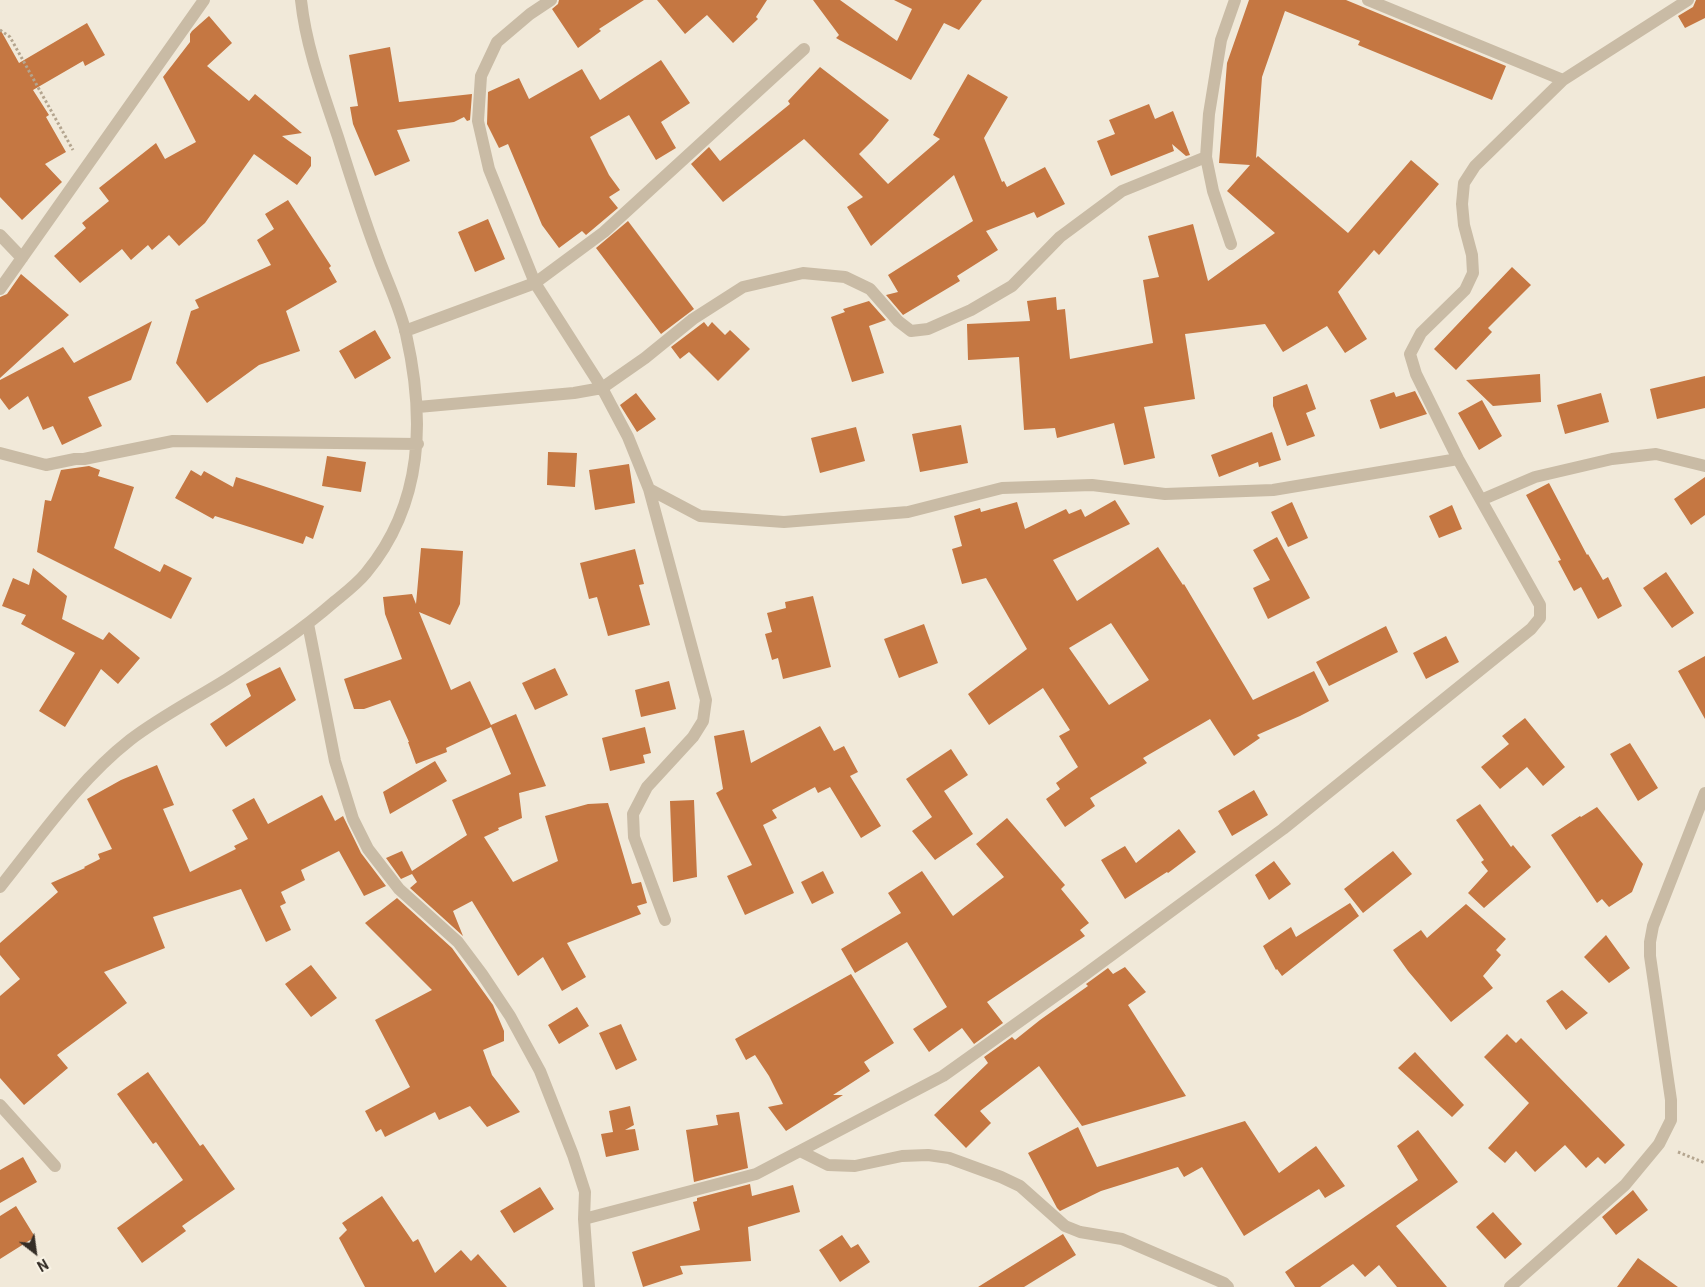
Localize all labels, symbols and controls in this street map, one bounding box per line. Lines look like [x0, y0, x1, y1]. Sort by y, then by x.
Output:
north arrow [10, 1227, 60, 1277]
text: N [34, 1256, 51, 1274]

